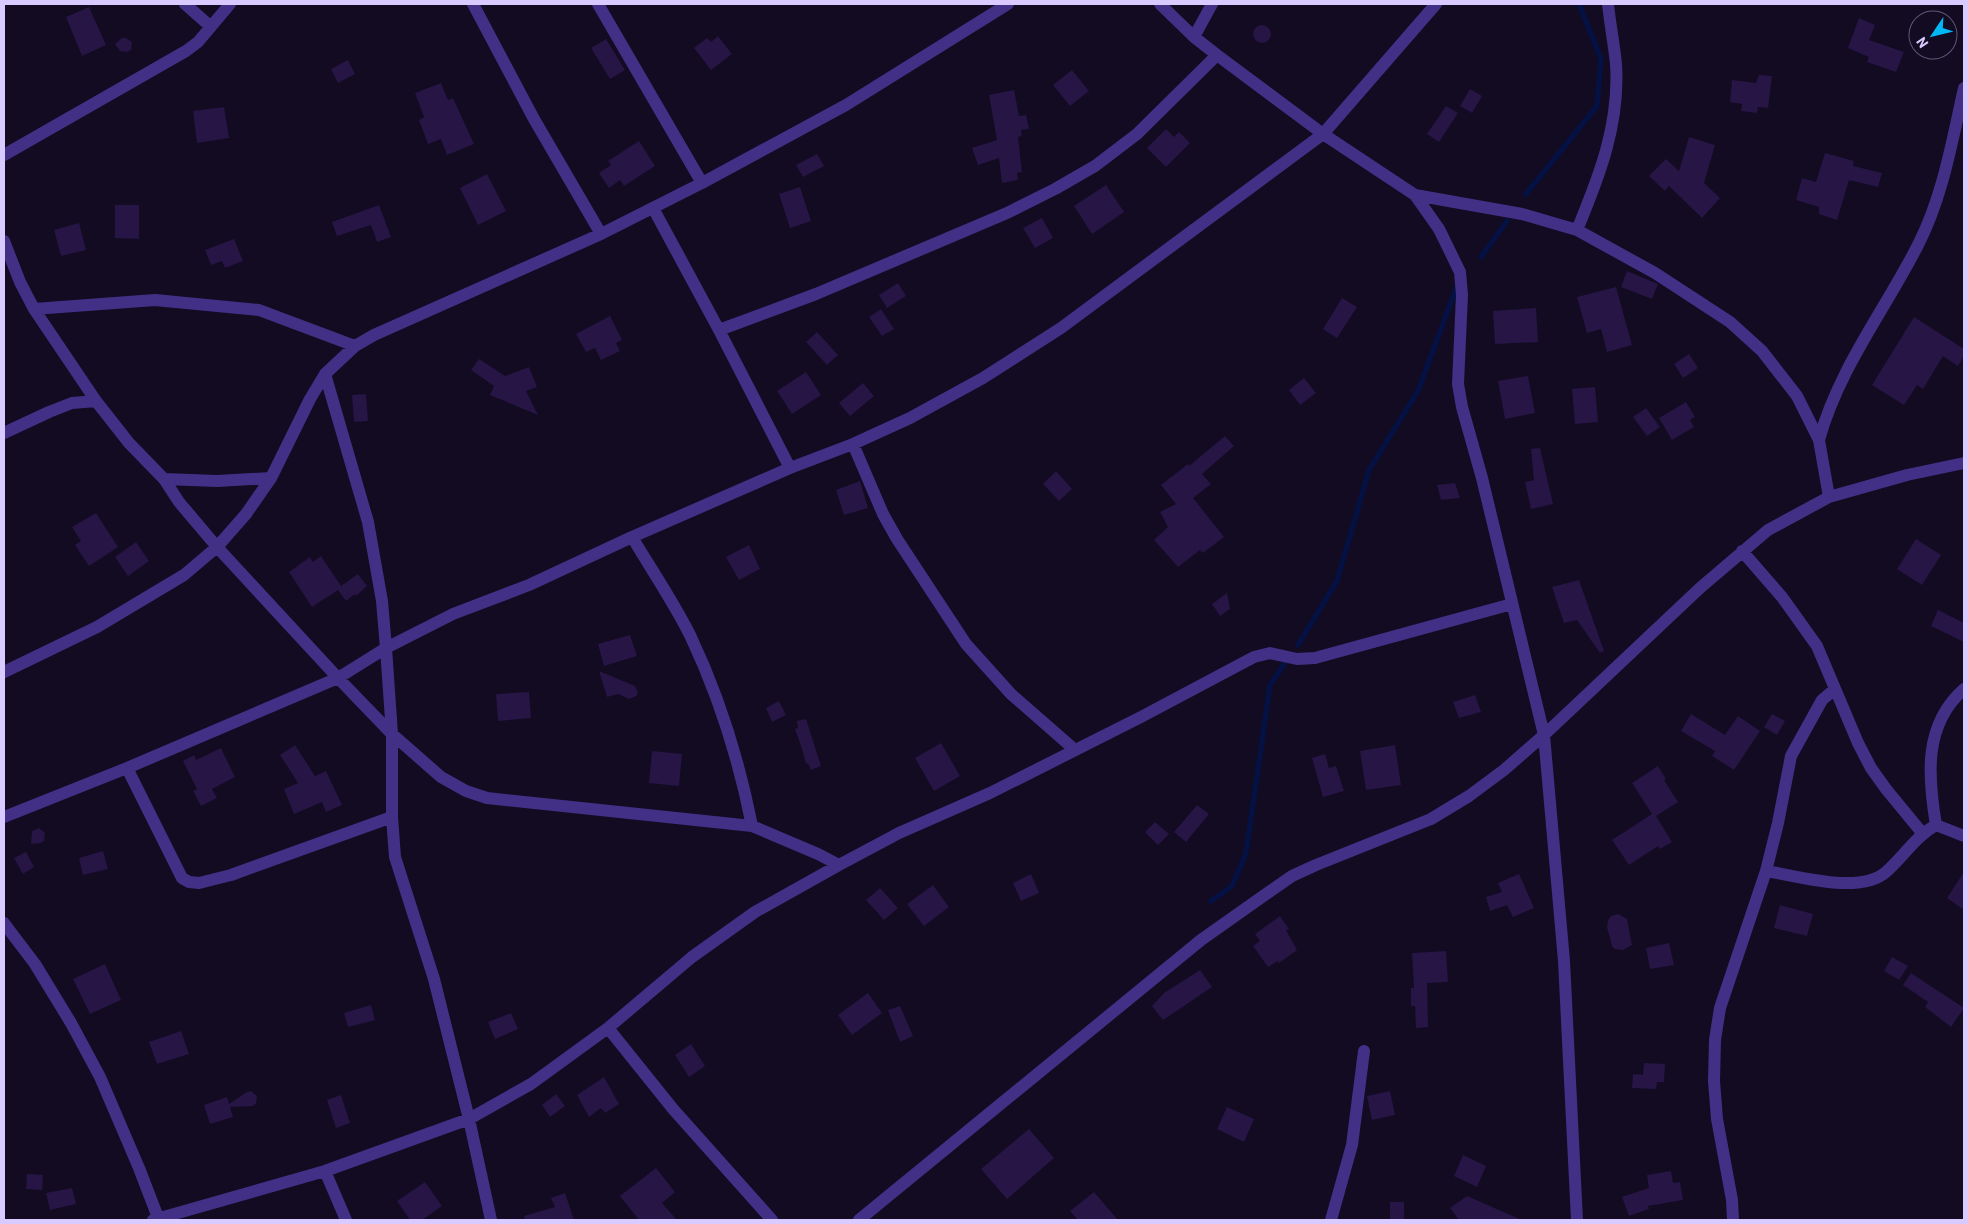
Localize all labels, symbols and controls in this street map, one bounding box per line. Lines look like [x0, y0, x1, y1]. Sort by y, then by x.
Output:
north arrow [1908, 10, 1958, 60]
text: N [1912, 34, 1932, 51]

